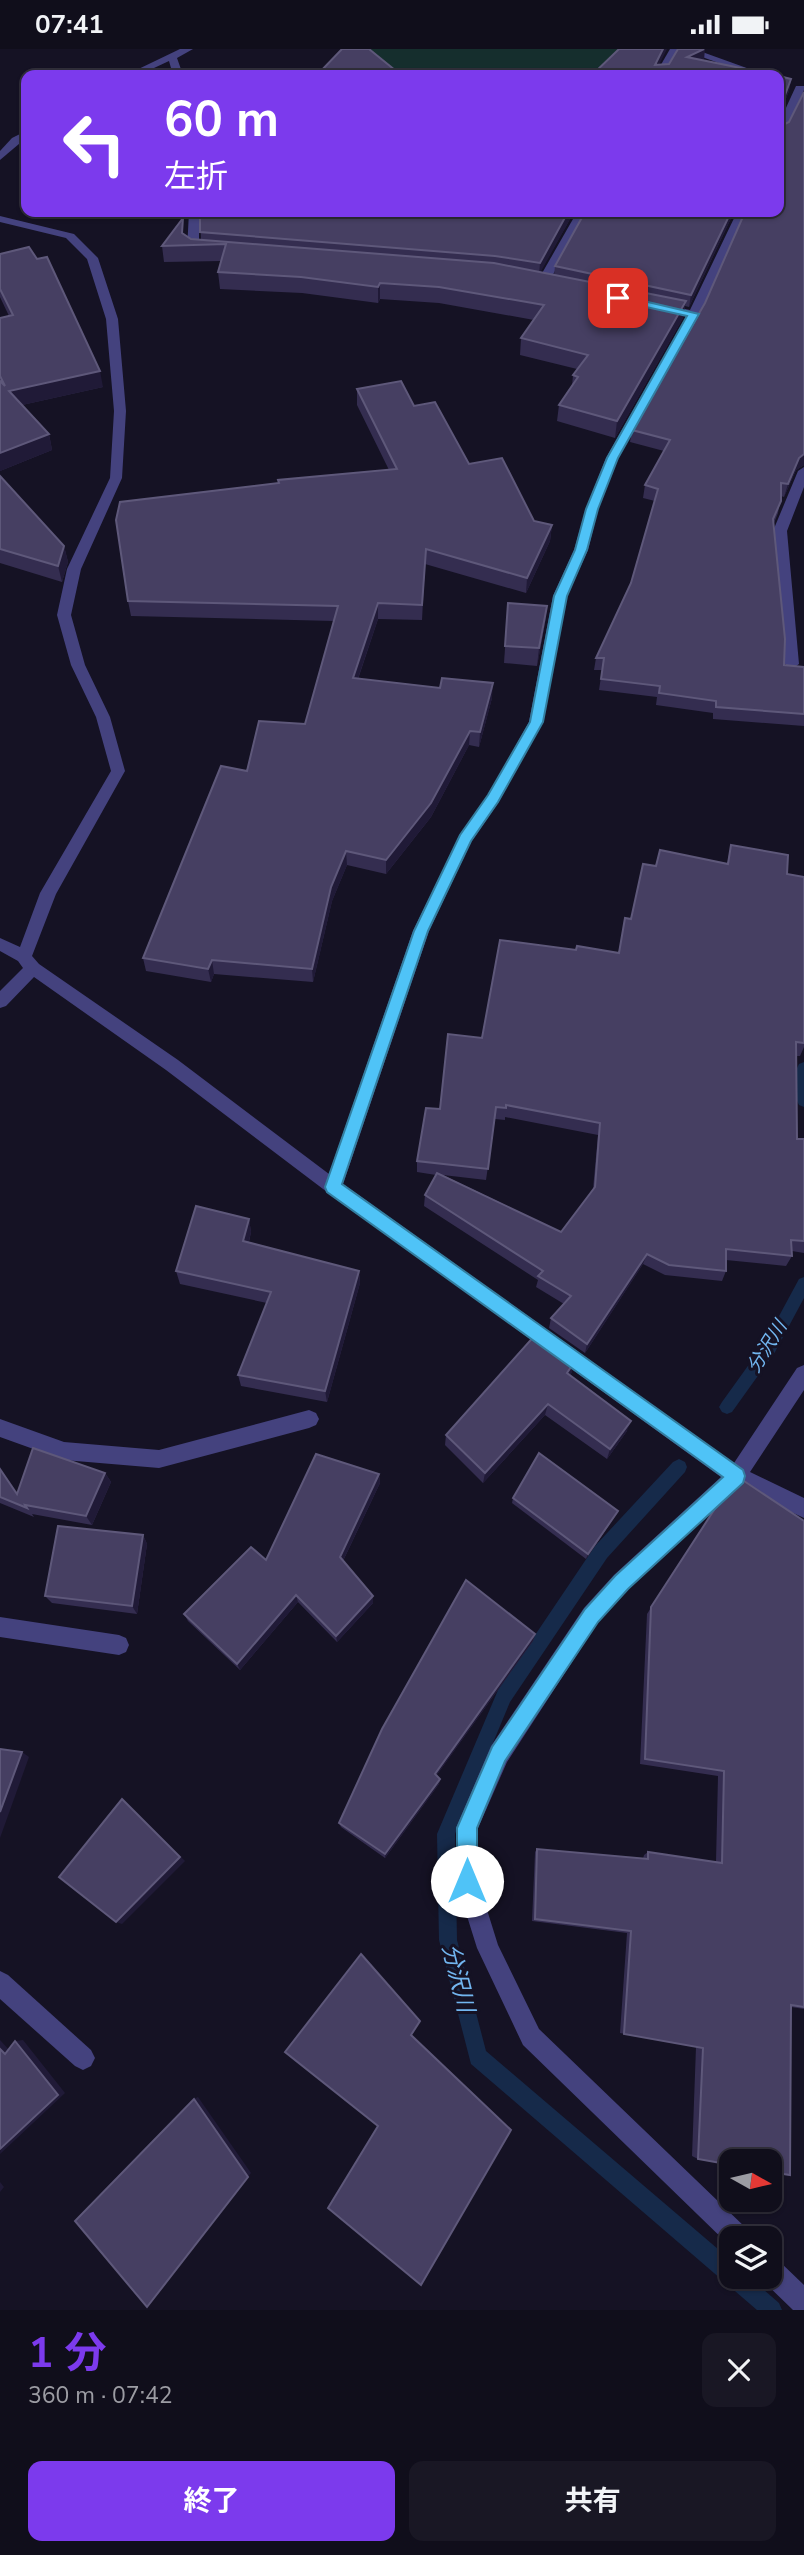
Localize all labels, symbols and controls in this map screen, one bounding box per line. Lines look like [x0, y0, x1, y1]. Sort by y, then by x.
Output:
text: 07:41 [35, 7, 104, 42]
text: 60 m [164, 86, 279, 153]
icon: left [49, 98, 140, 189]
text: 左折 [164, 155, 228, 198]
pin [588, 268, 648, 328]
icon: arrive [599, 279, 637, 317]
water label: 分沢川 [741, 1314, 794, 1378]
position arrow [430, 1844, 504, 1918]
water label: 分沢川 [435, 1941, 482, 2018]
north arrow [719, 2149, 782, 2212]
map controls [719, 2149, 782, 2289]
button: layers [719, 2226, 782, 2289]
text: 1 分 [28, 2325, 107, 2382]
button: close [702, 2333, 776, 2407]
text: 360 m · 07:42 [28, 2380, 173, 2411]
button: 終了 [28, 2461, 395, 2541]
button: 共有 [409, 2461, 776, 2541]

